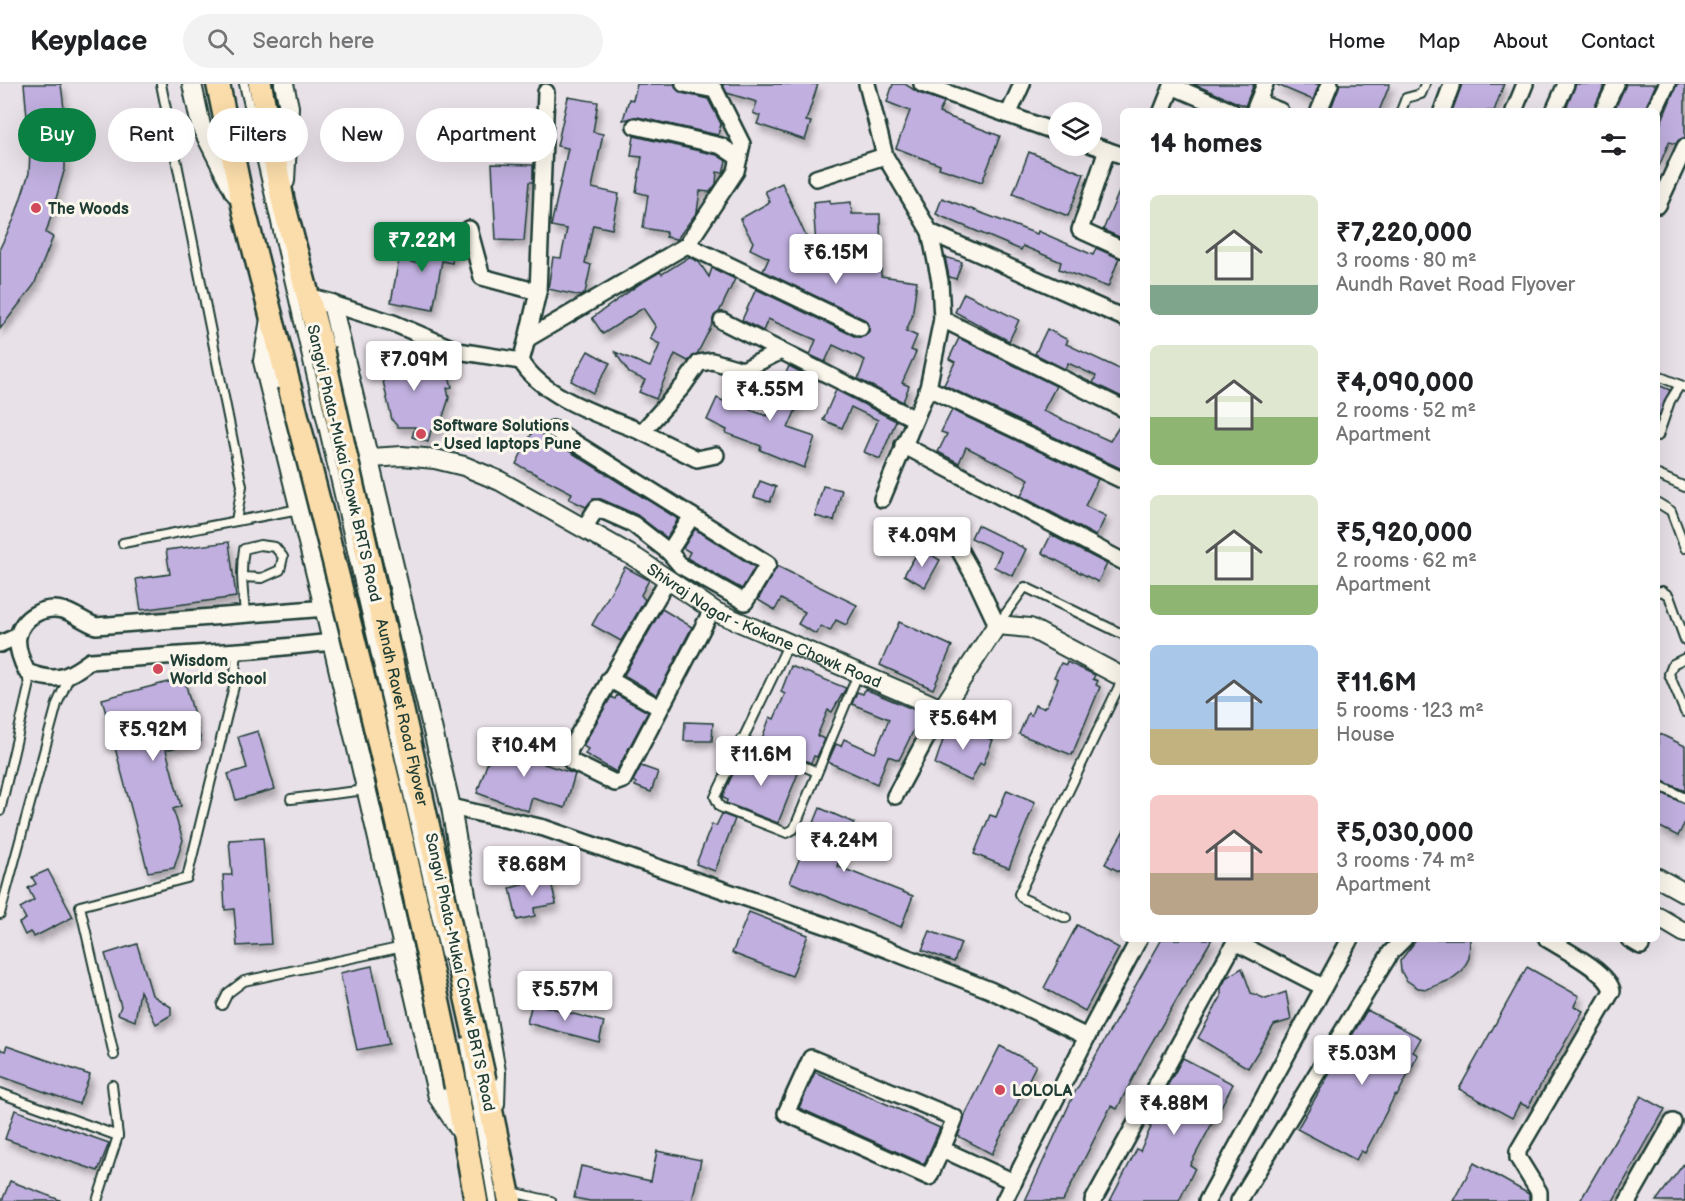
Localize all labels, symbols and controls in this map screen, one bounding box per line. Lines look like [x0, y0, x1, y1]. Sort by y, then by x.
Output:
search box [183, 14, 603, 68]
text: Keyplace [30, 25, 147, 58]
icon: search [204, 25, 237, 58]
text: Search here [252, 28, 374, 55]
text: Home [1328, 29, 1385, 54]
text: Map [1418, 29, 1460, 54]
text: About [1493, 29, 1548, 54]
text: Contact [1581, 29, 1655, 54]
map controls [1048, 102, 1102, 156]
button: layers [1048, 102, 1102, 156]
chip: Buy [18, 108, 96, 162]
chip: Rent [108, 108, 195, 162]
chip: Filters [207, 108, 308, 162]
chip: New [320, 108, 404, 162]
chip: Apartment [416, 108, 557, 162]
icon: filters [1597, 128, 1630, 161]
text: 14 homes [1150, 129, 1262, 160]
place label: The Woods [48, 200, 129, 219]
marker: The Woods [29, 201, 43, 215]
text: ₹7,220,000 [1336, 218, 1472, 249]
icon: home [1198, 219, 1270, 291]
pin: ₹7.22M [373, 222, 471, 273]
text: ₹7.22M [388, 229, 456, 253]
pin: ₹6.15M [787, 234, 885, 285]
text: ₹6.15M [803, 241, 869, 265]
text: 3 rooms · 80 m² [1336, 249, 1477, 273]
text: Aundh Ravet Road Flyover [1336, 273, 1575, 297]
street label: Sangvi Phata-Mukai Chowk BRTS Road [302, 323, 385, 604]
pin: ₹7.09M [365, 341, 463, 392]
text: ₹7.09M [380, 348, 448, 372]
text: ₹4,090,000 [1336, 368, 1474, 399]
icon: home [1198, 369, 1270, 441]
pin: ₹4.55M [721, 371, 819, 422]
text: ₹4.55M [736, 378, 804, 402]
text: 2 rooms · 52 m² [1336, 399, 1476, 423]
place label: Software Solutions - Used laptops Pune [433, 417, 581, 454]
text: Apartment [1336, 423, 1431, 447]
marker: Software Solutions - Used laptops Pune [414, 427, 428, 441]
pin: ₹4.09M [873, 517, 971, 568]
text: ₹5,920,000 [1336, 518, 1473, 549]
icon: home [1198, 519, 1270, 591]
text: ₹4.09M [887, 524, 957, 548]
text: 2 rooms · 62 m² [1336, 549, 1477, 573]
street label: Shivraj Nagar - Kokane Chowk Road [643, 560, 884, 693]
text: Apartment [1336, 573, 1431, 597]
street label: Aundh Ravet Road Flyover [371, 617, 431, 808]
place label: Wisdom World School [170, 652, 267, 689]
marker: Wisdom World School [151, 662, 165, 676]
text: ₹11.6M [1336, 668, 1417, 699]
icon: home [1198, 669, 1270, 741]
text: 5 rooms · 123 m² [1336, 699, 1484, 723]
pin: ₹5.64M [914, 700, 1012, 751]
text: ₹5.64M [929, 707, 997, 731]
pin: ₹5.92M [104, 711, 202, 762]
text: ₹5.92M [119, 718, 187, 742]
text: House [1336, 723, 1395, 747]
pin: ₹10.4M [475, 727, 573, 778]
text: ₹10.4M [491, 734, 557, 758]
pin: ₹11.6M [712, 736, 810, 787]
text: ₹11.6M [730, 743, 792, 767]
text: ₹5,030,000 [1336, 818, 1474, 849]
icon: home [1198, 819, 1270, 891]
pin: ₹4.24M [795, 822, 893, 873]
text: ₹4.24M [810, 829, 878, 853]
street label: Sangvi Phata-Mukai Chowk BRTS Road [421, 831, 498, 1113]
pin: ₹8.68M [483, 846, 581, 897]
text: 3 rooms · 74 m² [1336, 849, 1475, 873]
text: ₹8.68M [497, 853, 567, 877]
text: Apartment [1336, 873, 1431, 897]
pin: ₹5.57M [516, 971, 614, 1022]
text: ₹5.57M [531, 978, 599, 1002]
pin: ₹5.03M [1313, 1035, 1411, 1086]
text: ₹5.03M [1328, 1042, 1396, 1066]
place label: LOLOLA [1012, 1082, 1073, 1101]
marker: LOLOLA [993, 1083, 1007, 1097]
pin: ₹4.88M [1125, 1085, 1223, 1136]
text: ₹4.88M [1140, 1092, 1208, 1116]

